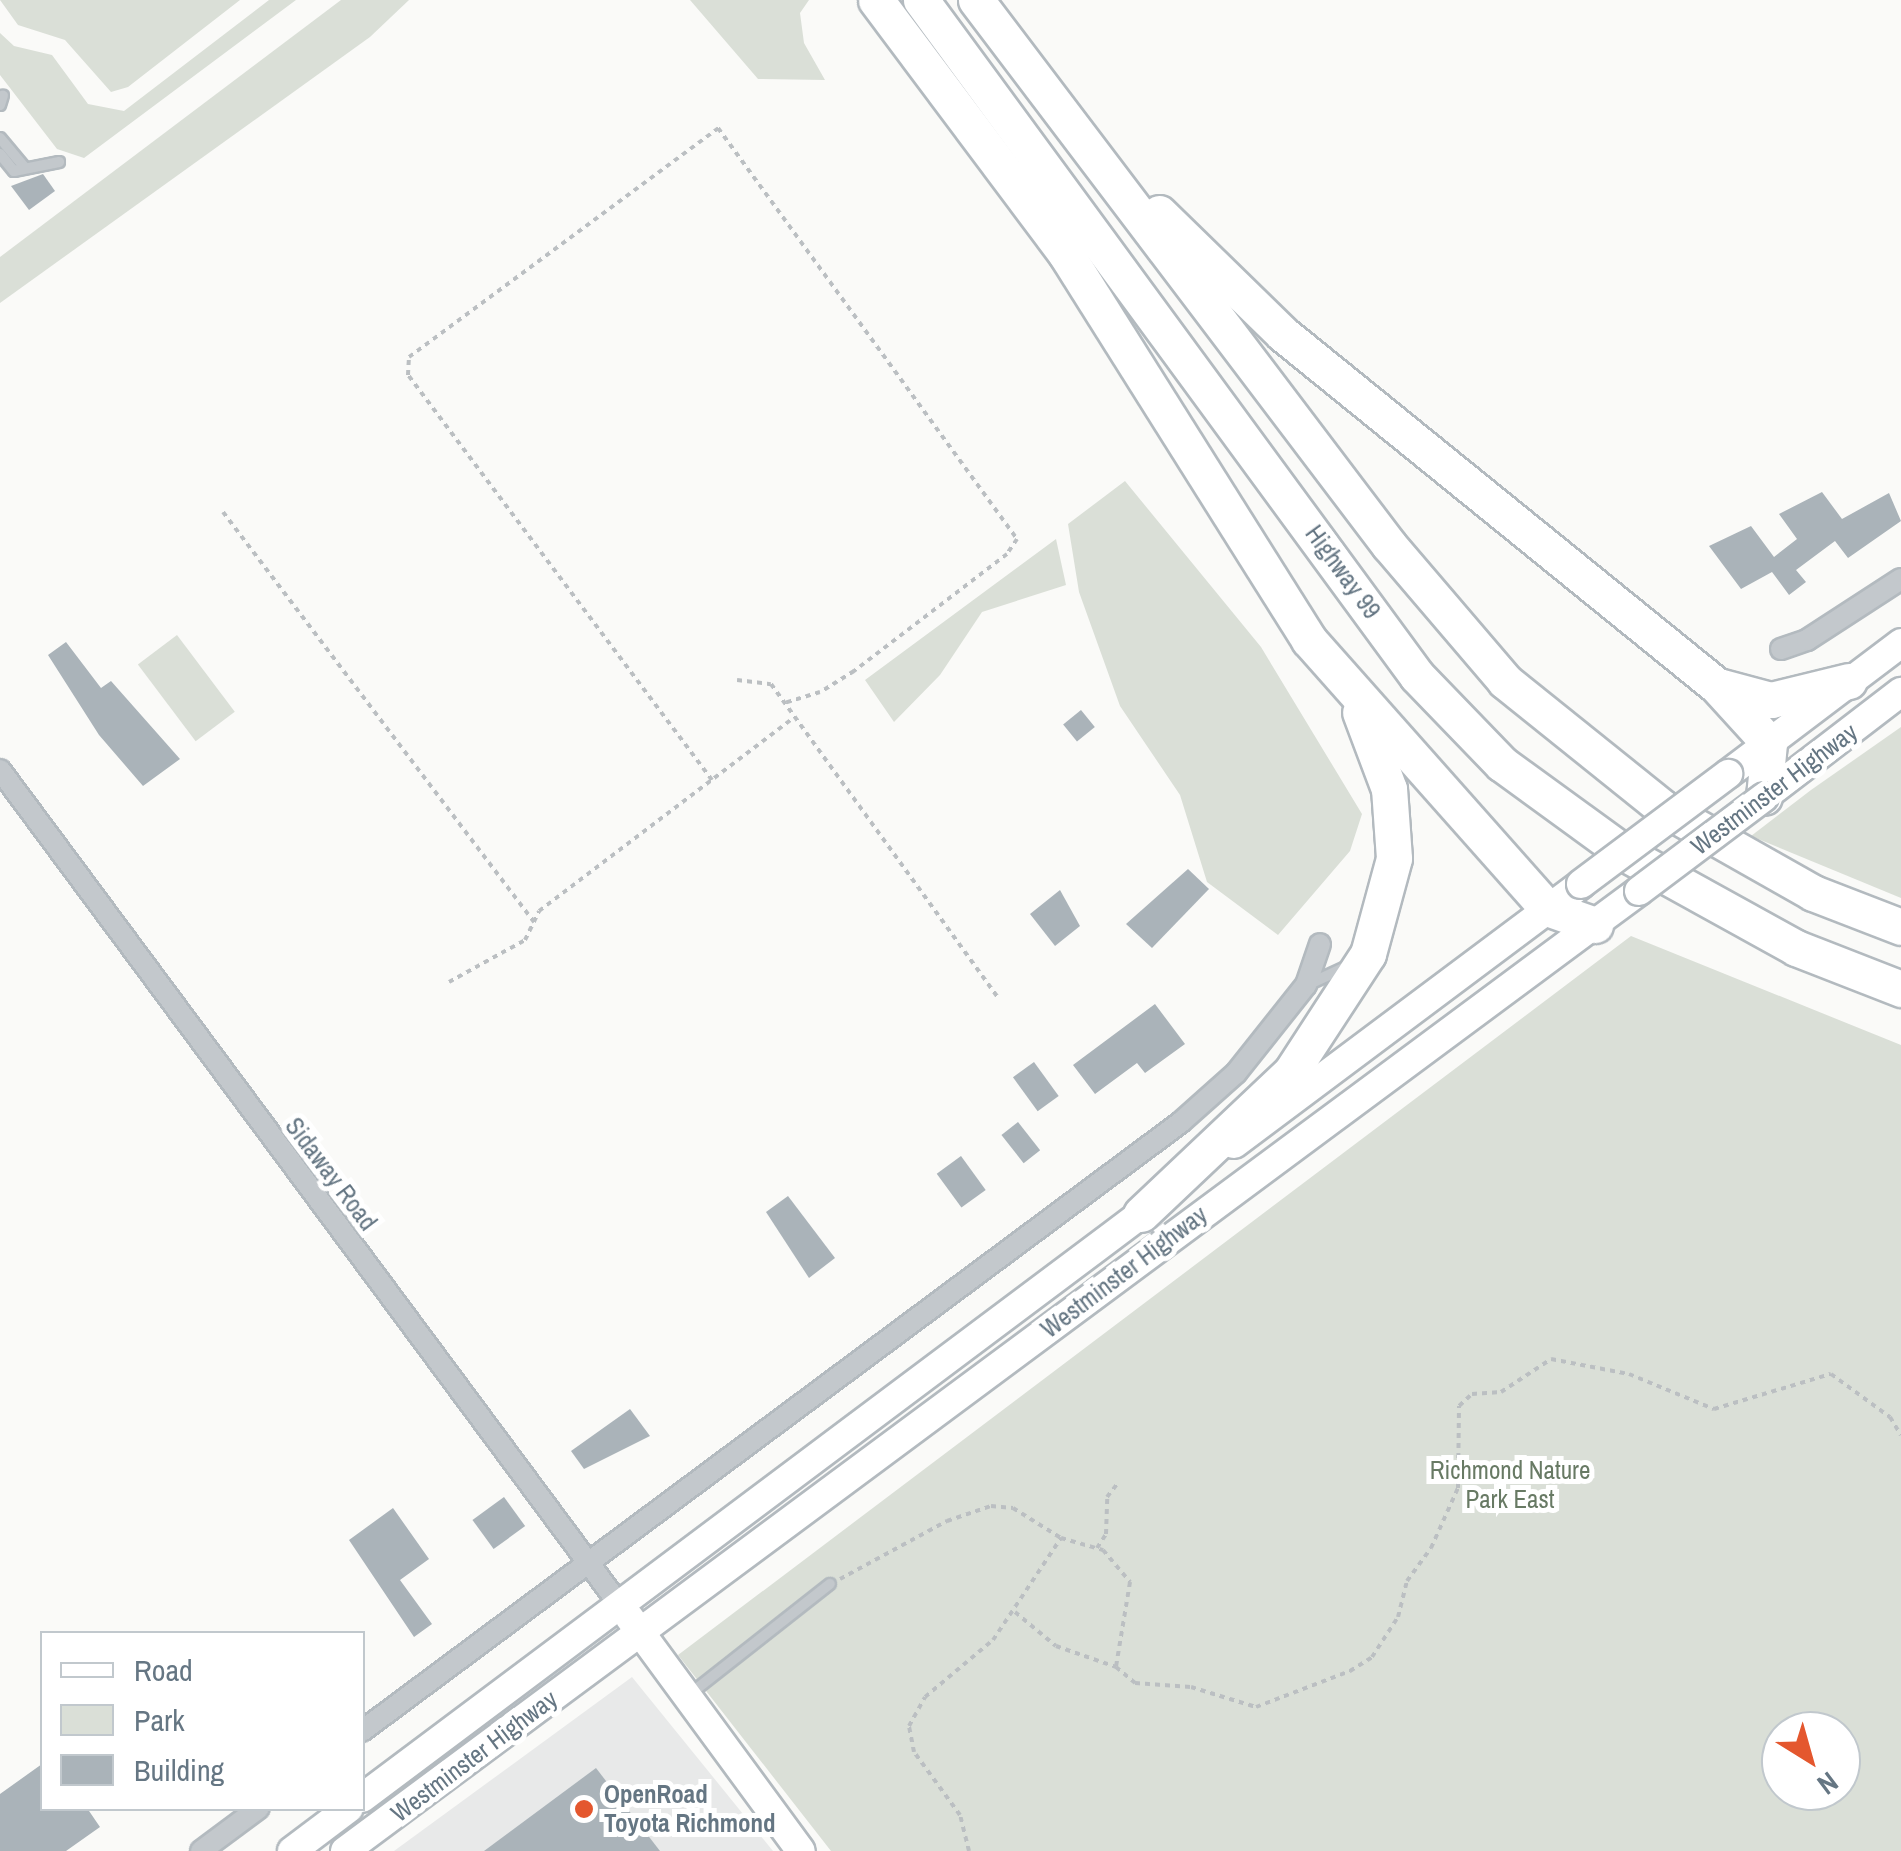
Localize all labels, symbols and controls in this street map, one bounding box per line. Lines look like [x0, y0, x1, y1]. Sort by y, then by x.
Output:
street label: Highway 99 [1299, 519, 1387, 625]
street label: Westminster Highway [1685, 717, 1863, 861]
street label: Sidaway Road [279, 1112, 383, 1236]
street label: Westminster Highway [1035, 1200, 1213, 1344]
park label: Richmond Nature Park East [1430, 1456, 1590, 1515]
legend [40, 1631, 365, 1811]
text: Road [134, 1650, 193, 1690]
street label: Westminster Highway [385, 1684, 563, 1828]
text: Park [134, 1700, 185, 1740]
north arrow [1761, 1711, 1861, 1811]
text: Building [134, 1750, 224, 1790]
text: N [1810, 1763, 1846, 1804]
place label: OpenRoad Toyota Richmond [604, 1780, 776, 1839]
marker: OpenRoad Toyota Richmond [573, 1798, 595, 1820]

